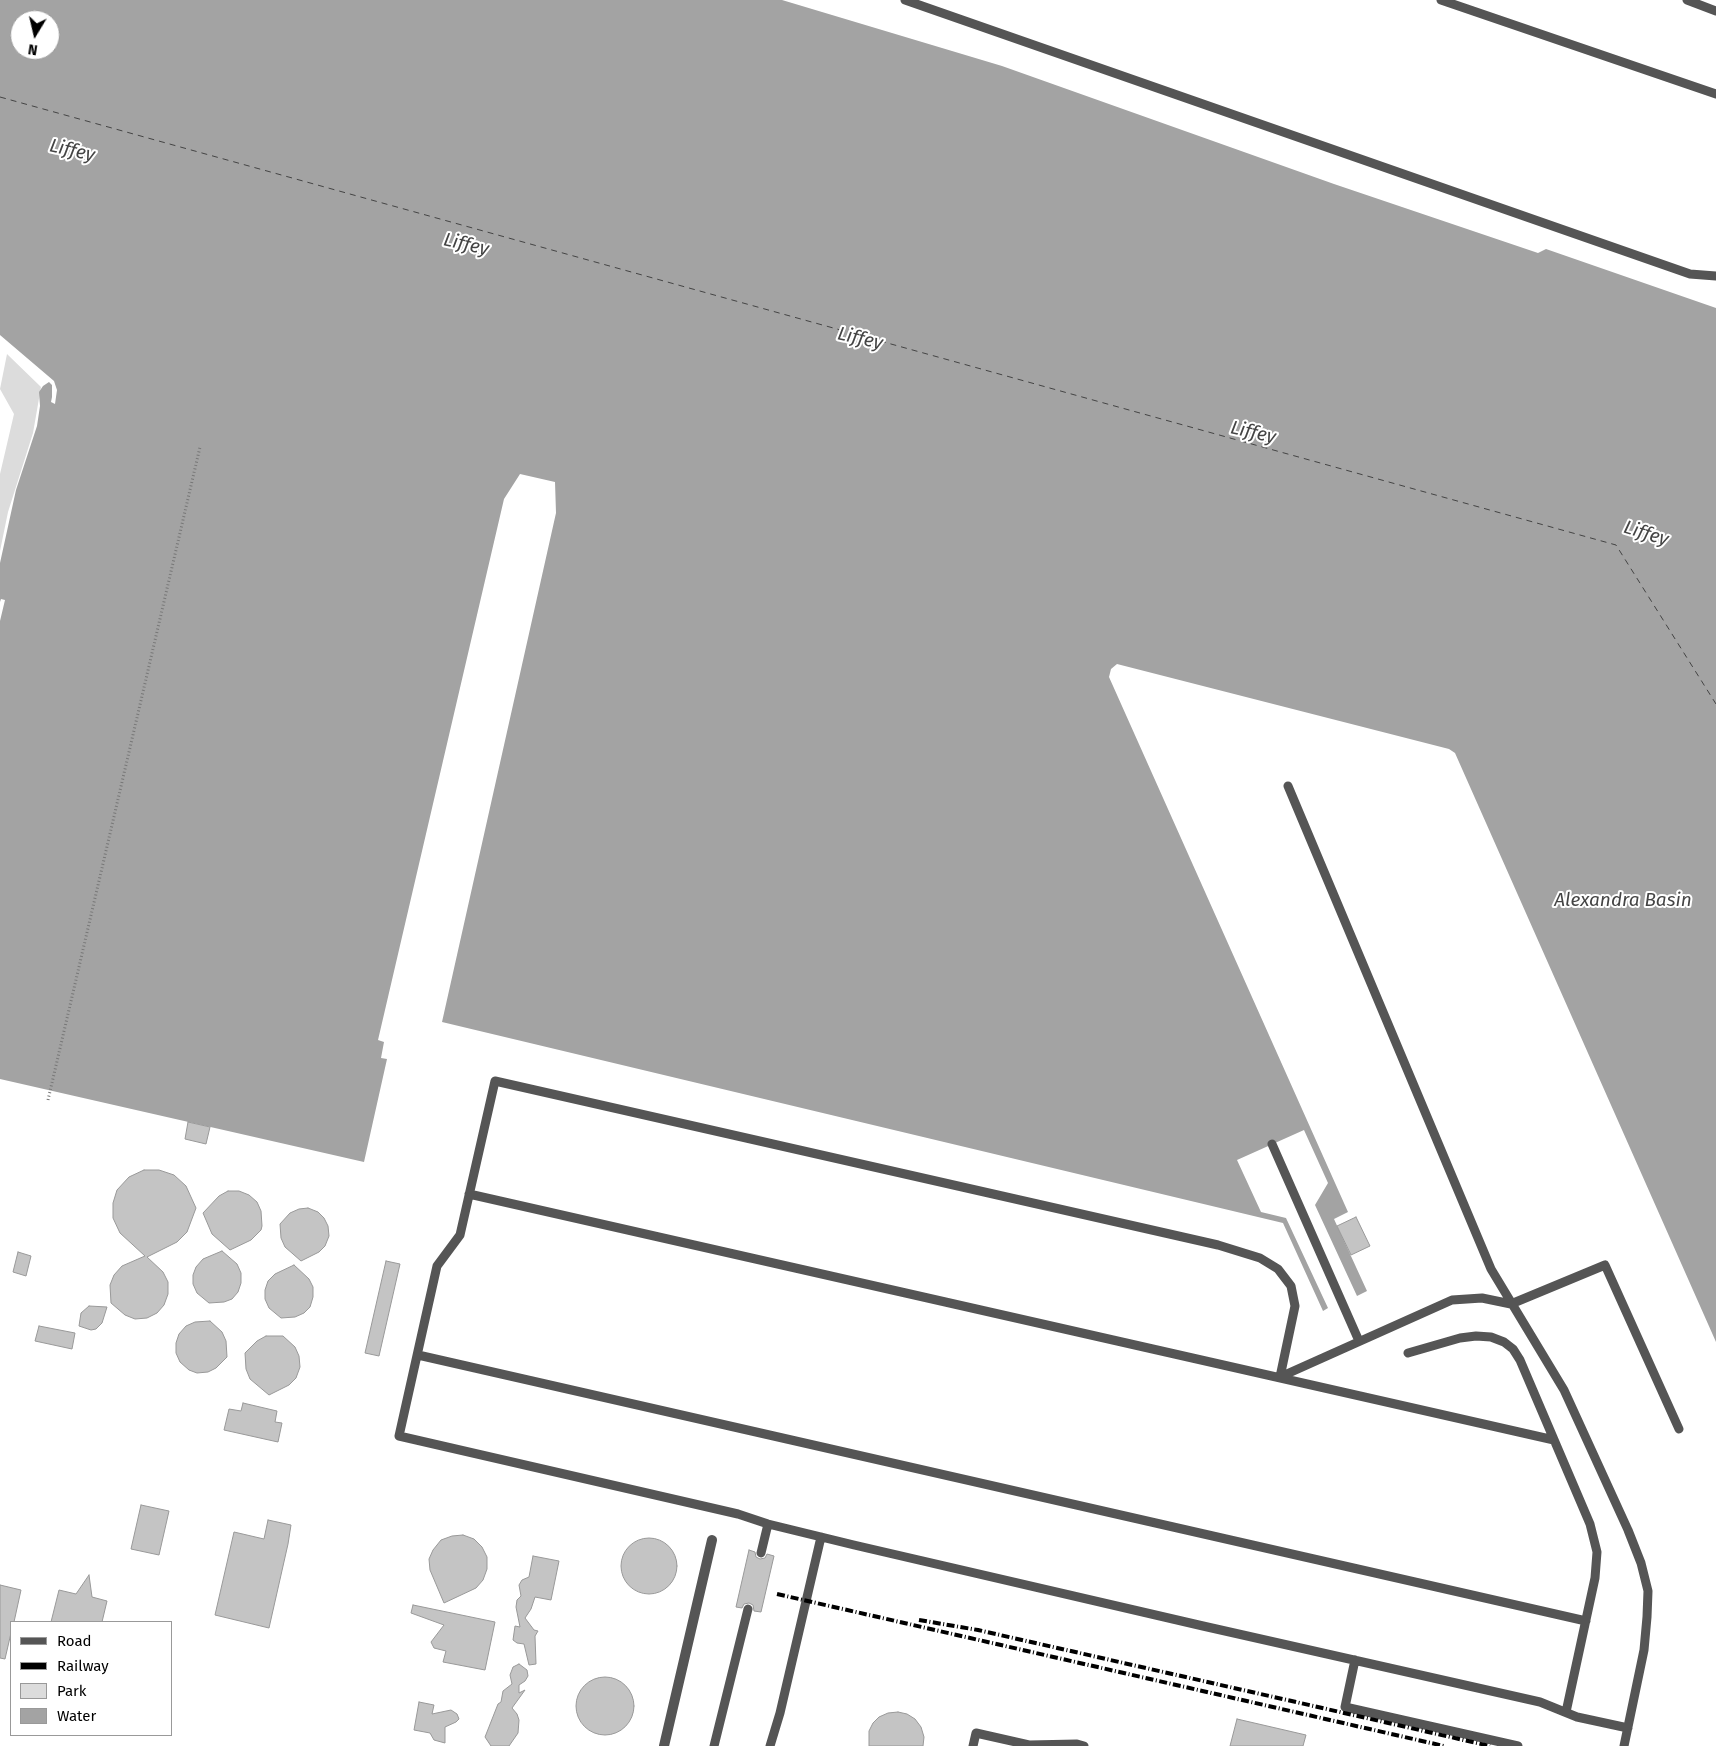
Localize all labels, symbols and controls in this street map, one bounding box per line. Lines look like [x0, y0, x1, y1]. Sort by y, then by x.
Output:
north arrow [10, 10, 60, 60]
text: N [27, 40, 39, 58]
water label: Liffey [47, 135, 97, 167]
water label: Liffey [441, 229, 491, 261]
water label: Liffey [835, 323, 885, 355]
water label: Liffey [1228, 417, 1278, 449]
water label: Liffey [1621, 516, 1671, 552]
water label: Alexandra Basin [1554, 890, 1692, 912]
legend [10, 1621, 172, 1736]
text: Road [57, 1632, 92, 1650]
text: Railway [57, 1657, 109, 1675]
text: Park [57, 1682, 87, 1700]
text: Water [57, 1707, 96, 1725]

